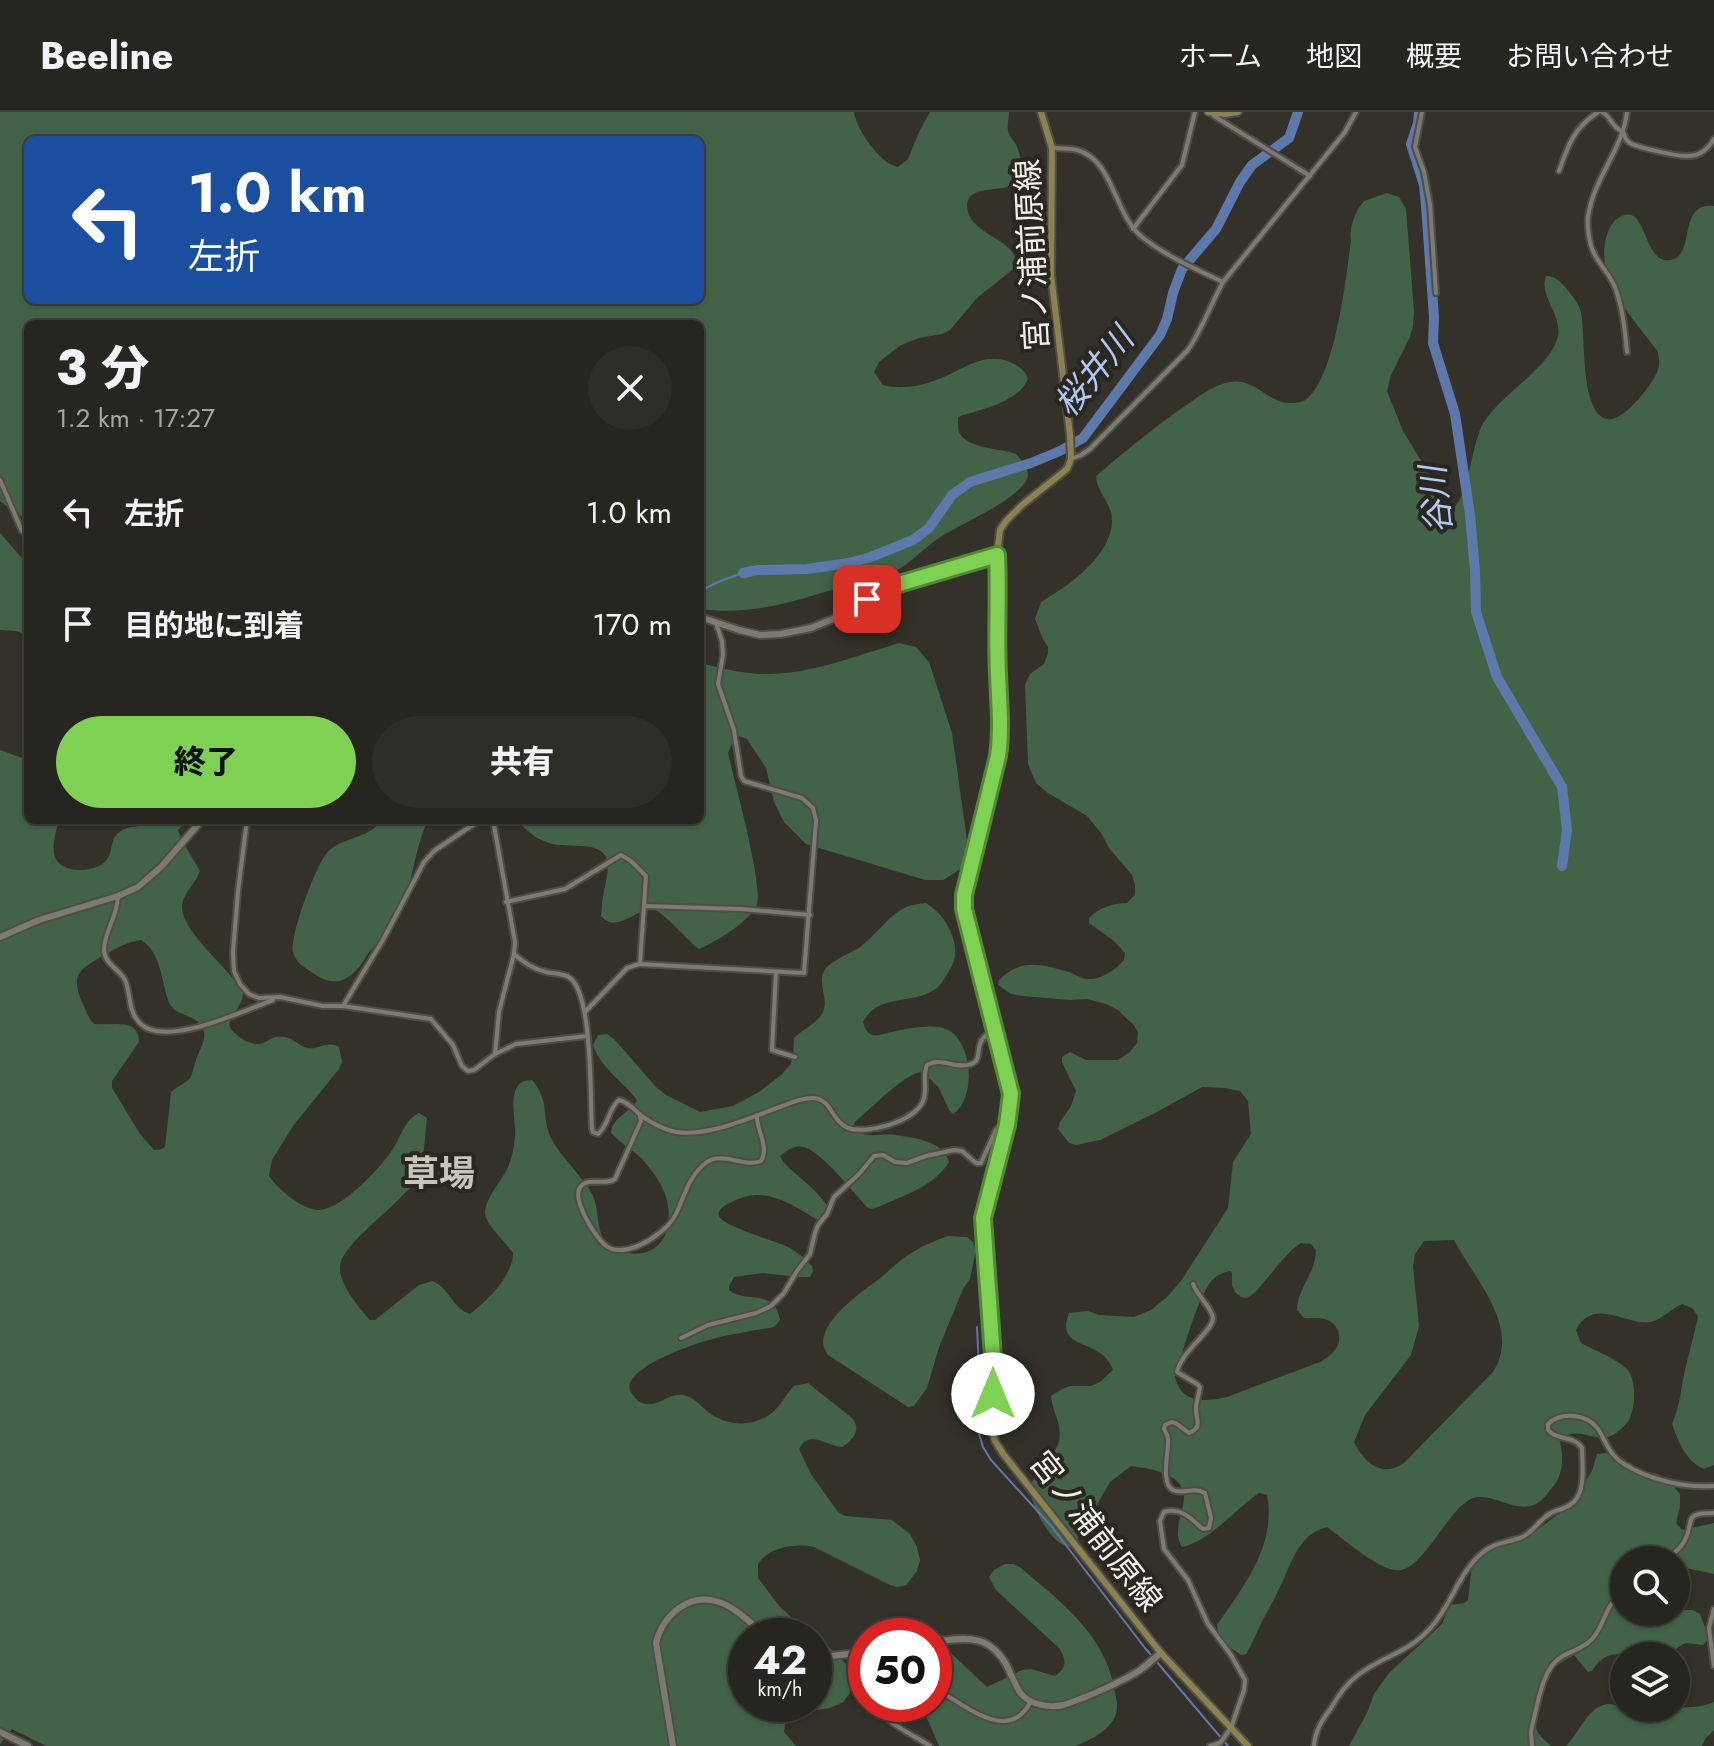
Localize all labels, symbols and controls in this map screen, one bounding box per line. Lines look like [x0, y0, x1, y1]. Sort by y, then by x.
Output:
text: Beeline [40, 28, 173, 83]
text: ホーム [1179, 36, 1262, 77]
text: 地図 [1306, 36, 1362, 77]
text: 概要 [1406, 36, 1462, 77]
text: お問い合わせ [1506, 36, 1674, 77]
text: 1.0 km [188, 152, 367, 233]
street label: 宮ノ浦前原線 [1004, 158, 1060, 352]
icon: left [56, 168, 160, 272]
text: 左折 [188, 230, 260, 282]
water label: 桜井川 [1043, 315, 1147, 427]
text: 3 分 [56, 334, 149, 403]
button: close [588, 346, 672, 430]
text: 1.2 km · 17:27 [56, 399, 215, 437]
water label: 谷川 [1408, 461, 1464, 536]
icon: left [56, 490, 100, 534]
text: 1.0 km [586, 491, 672, 534]
text: 左折 [124, 492, 184, 535]
pin [833, 565, 901, 633]
icon: arrive [845, 577, 889, 621]
icon: arrive [56, 602, 100, 646]
text: 170 m [592, 603, 672, 646]
text: 目的地に到着 [124, 604, 304, 647]
button: 終了 [56, 716, 356, 808]
button: 共有 [372, 716, 672, 808]
district label: 草場 [403, 1147, 475, 1199]
position arrow [951, 1352, 1035, 1436]
street label: 宮ノ浦前原線 [1019, 1441, 1173, 1621]
map controls [1610, 1546, 1690, 1722]
button: search [1610, 1546, 1690, 1626]
speed limit sign: 50 [848, 1618, 952, 1722]
text: 42 [753, 1631, 807, 1689]
button: layers [1610, 1642, 1690, 1722]
text: km/h [757, 1675, 803, 1704]

